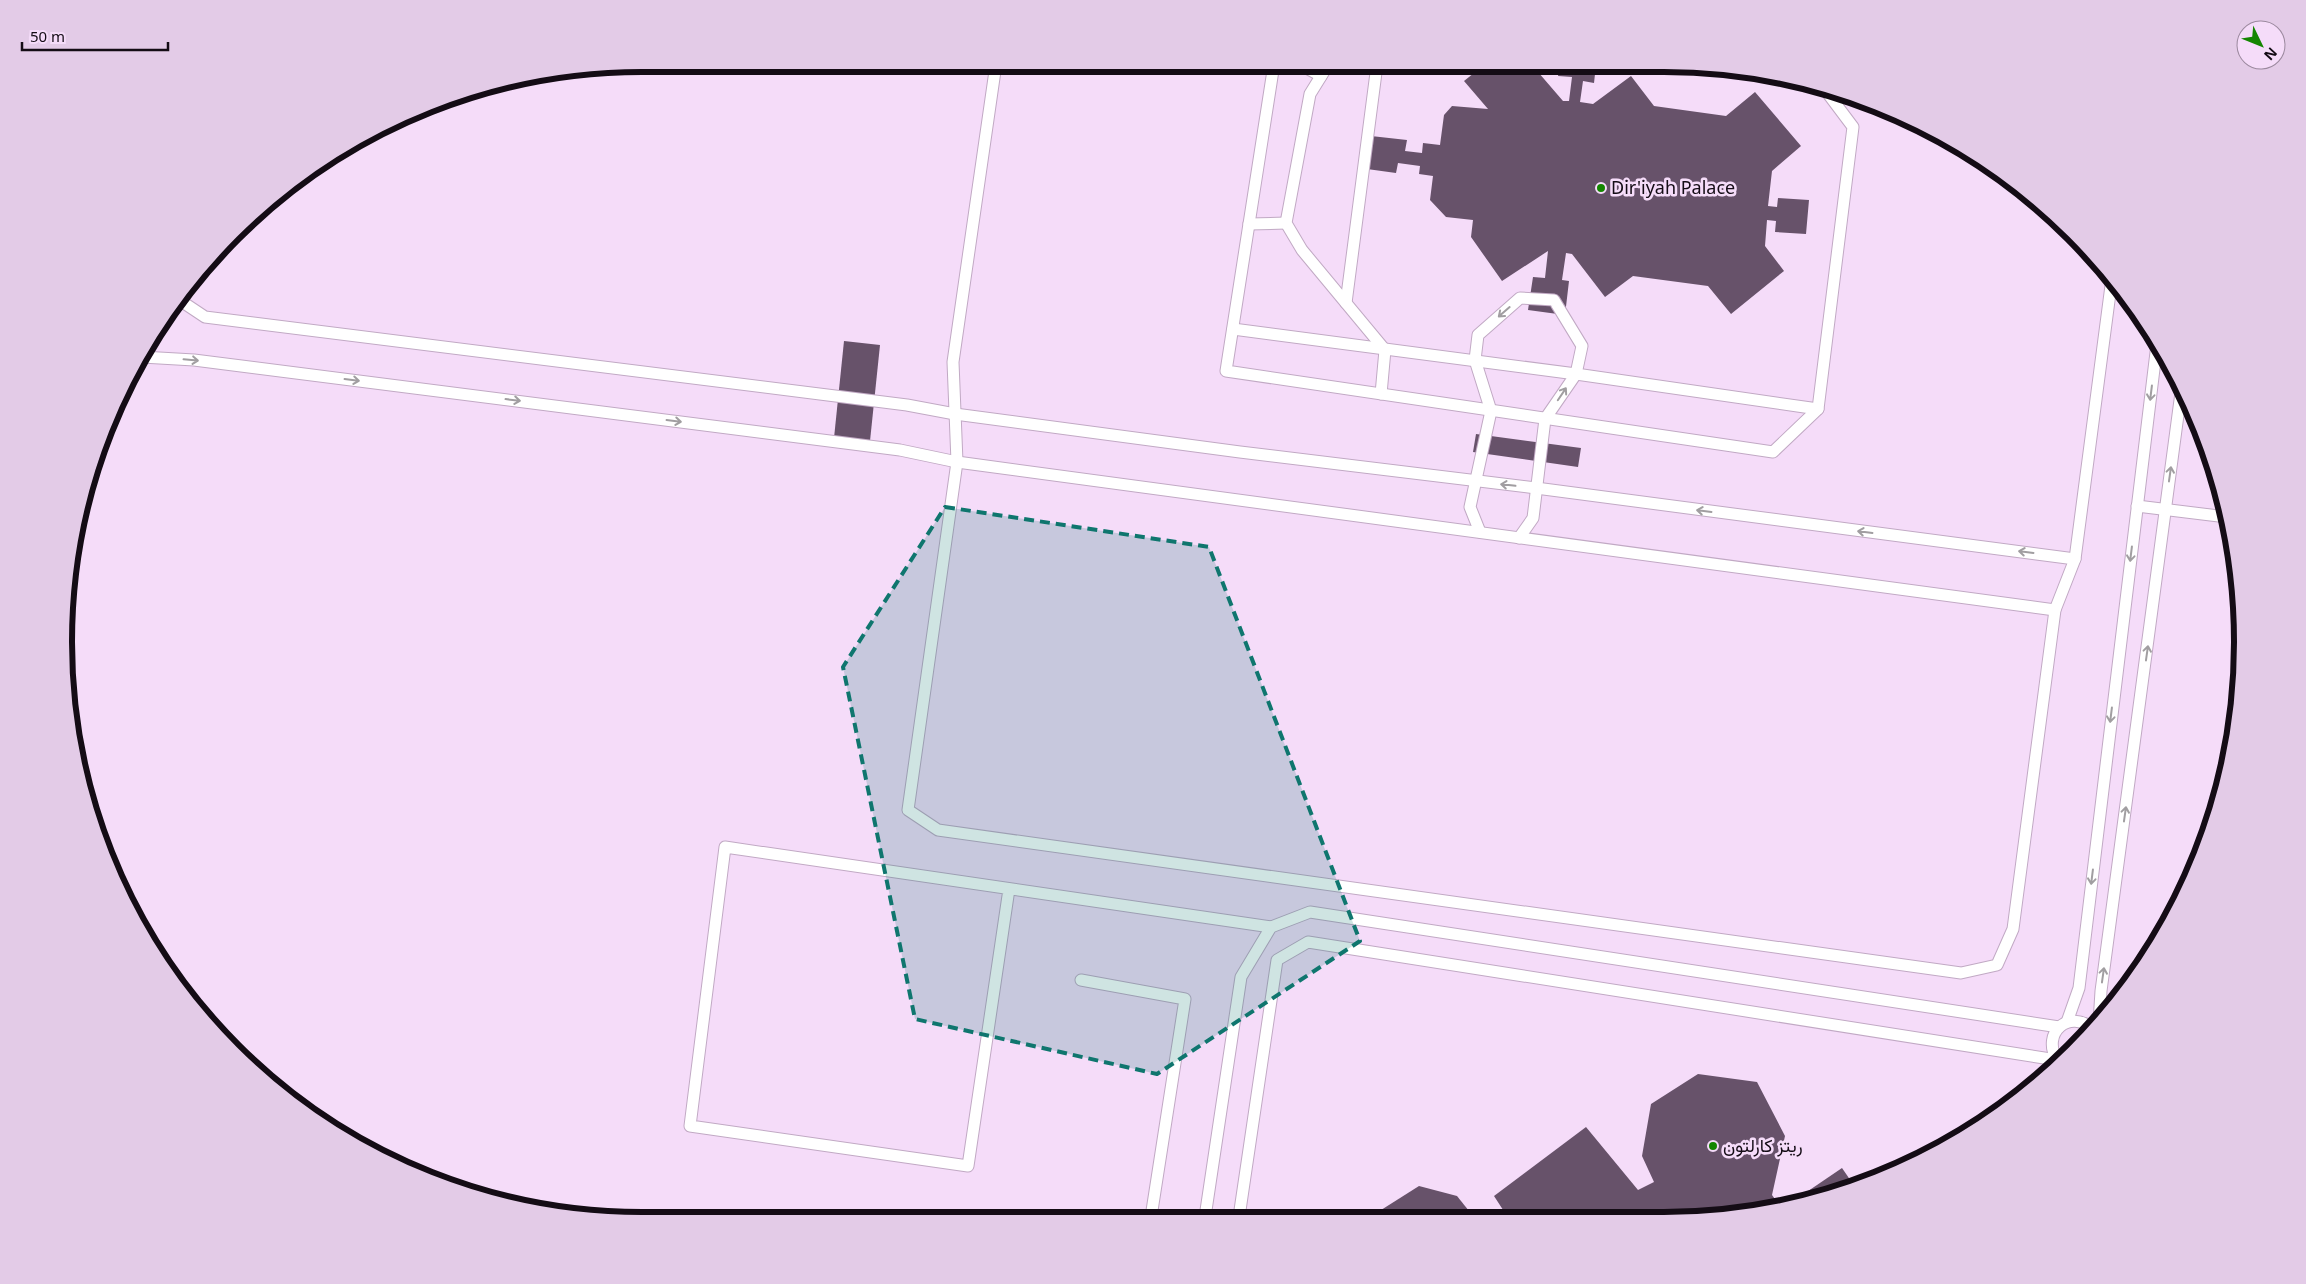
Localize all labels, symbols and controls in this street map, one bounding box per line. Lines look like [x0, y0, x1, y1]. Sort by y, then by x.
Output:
scale bar [22, 20, 169, 52]
north arrow [2236, 20, 2286, 70]
text: 50 m [30, 26, 65, 46]
text: N [2260, 44, 2282, 65]
place label: Dir'iyah Palace [1611, 175, 1735, 199]
marker: Dir'iyah Palace [1595, 182, 1607, 194]
one-way arrow [1498, 306, 1511, 318]
one-way arrow [182, 355, 198, 364]
one-way arrow [344, 375, 360, 385]
one-way arrow [2146, 385, 2156, 401]
one-way arrow [1557, 387, 1567, 401]
one-way arrow [505, 395, 521, 405]
one-way arrow [666, 416, 682, 426]
one-way arrow [2165, 467, 2175, 483]
one-way arrow [1501, 480, 1517, 490]
one-way arrow [1696, 506, 1712, 516]
one-way arrow [1858, 526, 1874, 536]
one-way arrow [2126, 546, 2136, 562]
one-way arrow [2019, 547, 2035, 557]
one-way arrow [2142, 645, 2152, 661]
one-way arrow [2106, 707, 2116, 723]
one-way arrow [2120, 806, 2130, 822]
one-way arrow [2087, 869, 2097, 885]
one-way arrow [2098, 967, 2108, 983]
place label: ريتز كارلتون [1723, 1133, 1803, 1157]
marker: ريتز كارلتون [1707, 1140, 1719, 1152]

